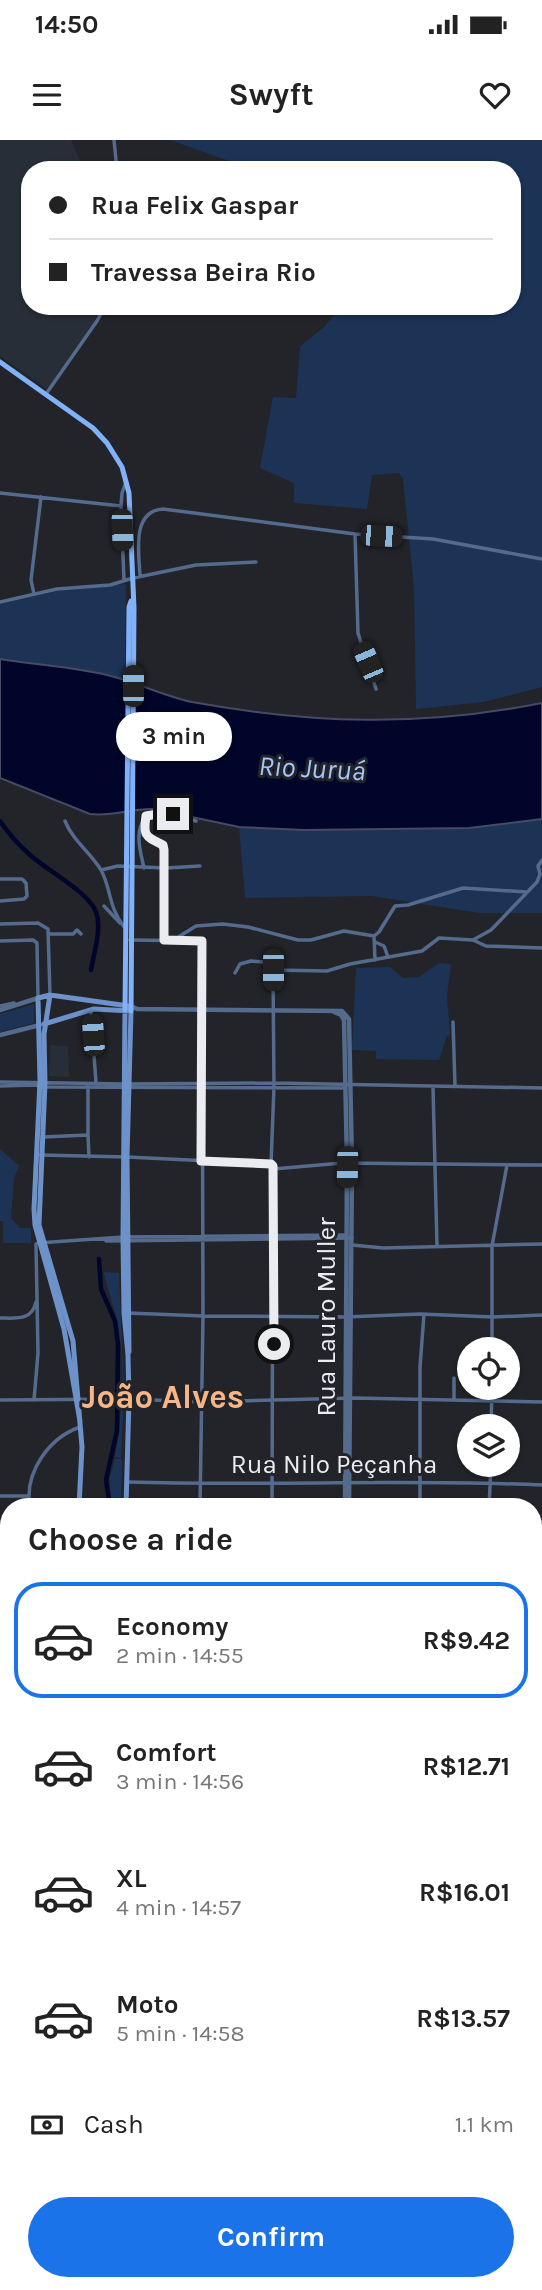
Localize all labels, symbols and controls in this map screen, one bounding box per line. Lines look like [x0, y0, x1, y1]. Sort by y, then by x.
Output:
text: 14:50 [35, 9, 98, 40]
icon: menu [28, 76, 66, 114]
text: Swyft [228, 76, 314, 113]
icon: heart [476, 76, 514, 114]
text: Rua Felix Gaspar [91, 190, 298, 221]
text: Travessa Beira Rio [91, 257, 316, 288]
car [111, 509, 134, 551]
car [360, 524, 403, 548]
car [351, 639, 386, 685]
car [123, 665, 144, 707]
callout: 3 min [115, 712, 231, 762]
text: 3 min [142, 723, 206, 750]
water label: Rio Juruá [258, 749, 366, 787]
route end [157, 798, 189, 830]
car [263, 949, 284, 991]
car [82, 1013, 105, 1057]
car [337, 1146, 358, 1188]
street label: Rua Lauro Muller [311, 1217, 342, 1417]
route start [258, 1328, 290, 1360]
map controls [457, 1337, 520, 1477]
button: locate [457, 1337, 520, 1400]
district label: João Alves [82, 1378, 244, 1416]
button: layers [457, 1414, 520, 1477]
street label: Rua Nilo Peçanha [231, 1449, 437, 1480]
text: Choose a ride [28, 1521, 233, 1558]
icon: car [32, 1609, 95, 1672]
text: Economy [116, 1611, 228, 1642]
text: R$9.42 [423, 1625, 510, 1656]
text: 2 min · 14:55 [116, 1642, 244, 1669]
icon: car [32, 1735, 95, 1798]
text: Comfort [116, 1737, 217, 1768]
text: R$12.71 [423, 1751, 510, 1782]
text: 3 min · 14:56 [116, 1768, 244, 1795]
icon: car [32, 1861, 95, 1924]
text: XL [116, 1863, 147, 1894]
text: R$16.01 [419, 1877, 510, 1908]
text: 4 min · 14:57 [116, 1894, 241, 1921]
icon: car [32, 1987, 95, 2050]
text: Moto [116, 1989, 178, 2020]
text: R$13.57 [416, 2003, 510, 2034]
text: 5 min · 14:58 [116, 2020, 245, 2047]
icon: cash [28, 2106, 66, 2144]
text: Cash [84, 2109, 144, 2140]
text: 1.1 km [455, 2111, 514, 2138]
button: Confirm [28, 2197, 514, 2277]

